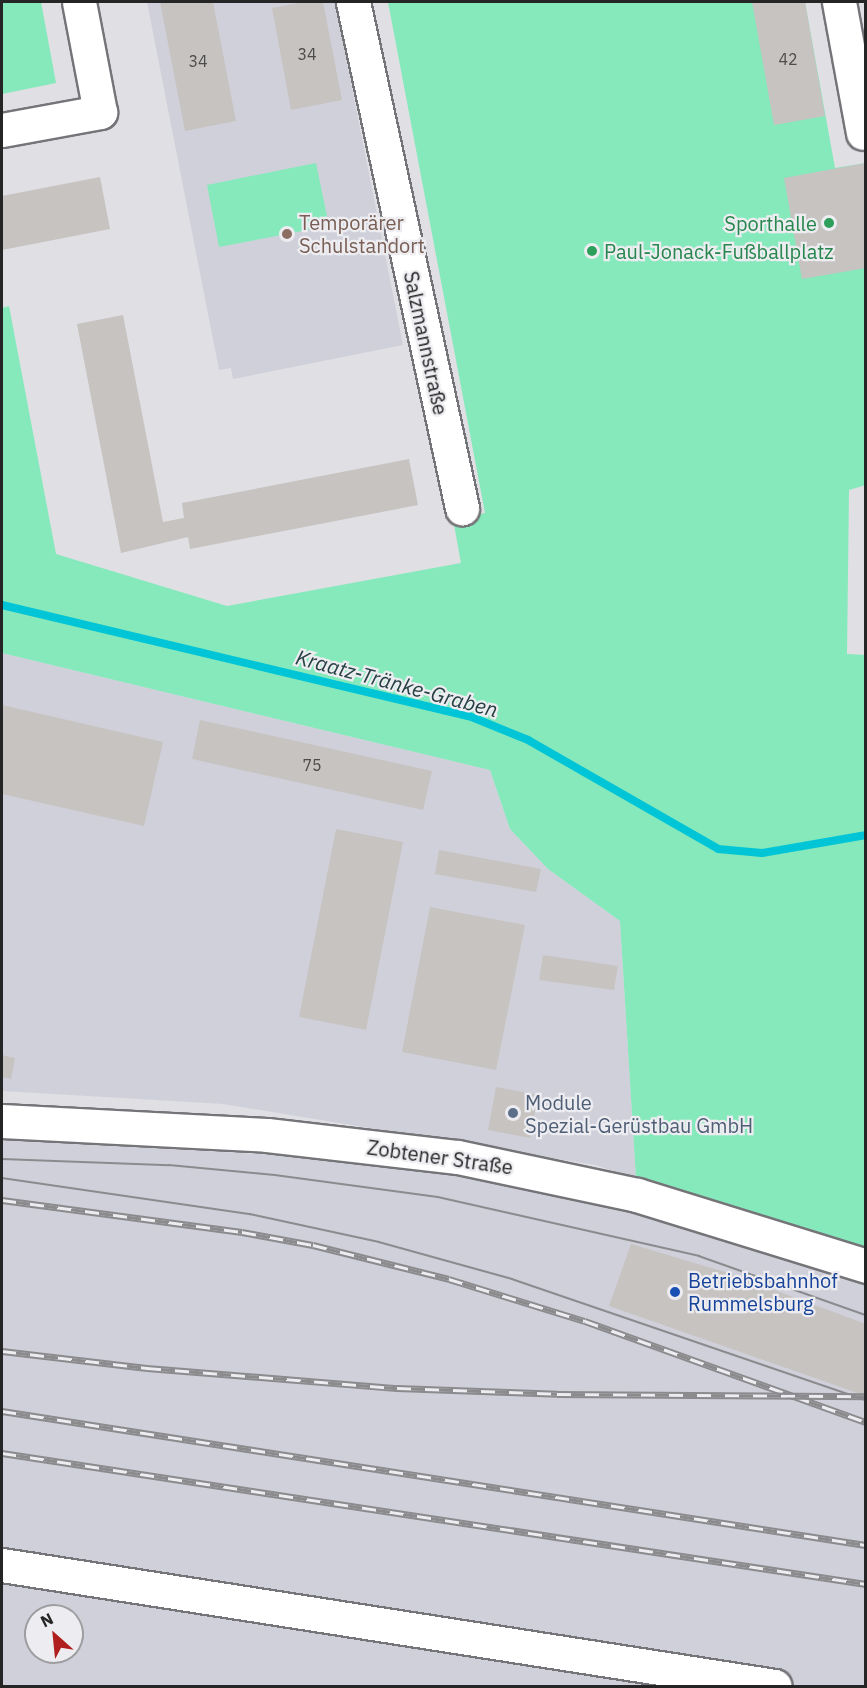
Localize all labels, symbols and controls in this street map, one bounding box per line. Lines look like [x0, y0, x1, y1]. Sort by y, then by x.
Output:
house number: 34 [297, 44, 317, 64]
house number: 42 [778, 49, 798, 69]
house number: 34 [188, 51, 208, 71]
place label: Temporärer Schulstandort [299, 210, 425, 257]
place label: Sporthalle [724, 211, 817, 235]
marker: Sporthalle [822, 216, 836, 230]
marker: Temporärer Schulstandort [280, 227, 294, 241]
place label: Paul-Jonack-Fußballplatz [604, 239, 834, 263]
marker: Paul-Jonack-Fußballplatz [585, 244, 599, 258]
street label: Salzmannstraße [399, 269, 453, 417]
water label: Kraatz-Tränke-Graben [293, 644, 501, 722]
house number: 75 [302, 755, 322, 775]
place label: Module Spezial-Gerüstbau GmbH [525, 1090, 753, 1137]
marker: Module Spezial-Gerüstbau GmbH [506, 1106, 520, 1120]
street label: Zobtener Straße [366, 1135, 514, 1179]
place label: Betriebsbahnhof Rummelsburg [688, 1268, 838, 1315]
marker: Betriebsbahnhof Rummelsburg [666, 1283, 684, 1301]
north arrow [24, 1604, 84, 1664]
text: N [37, 1608, 56, 1631]

